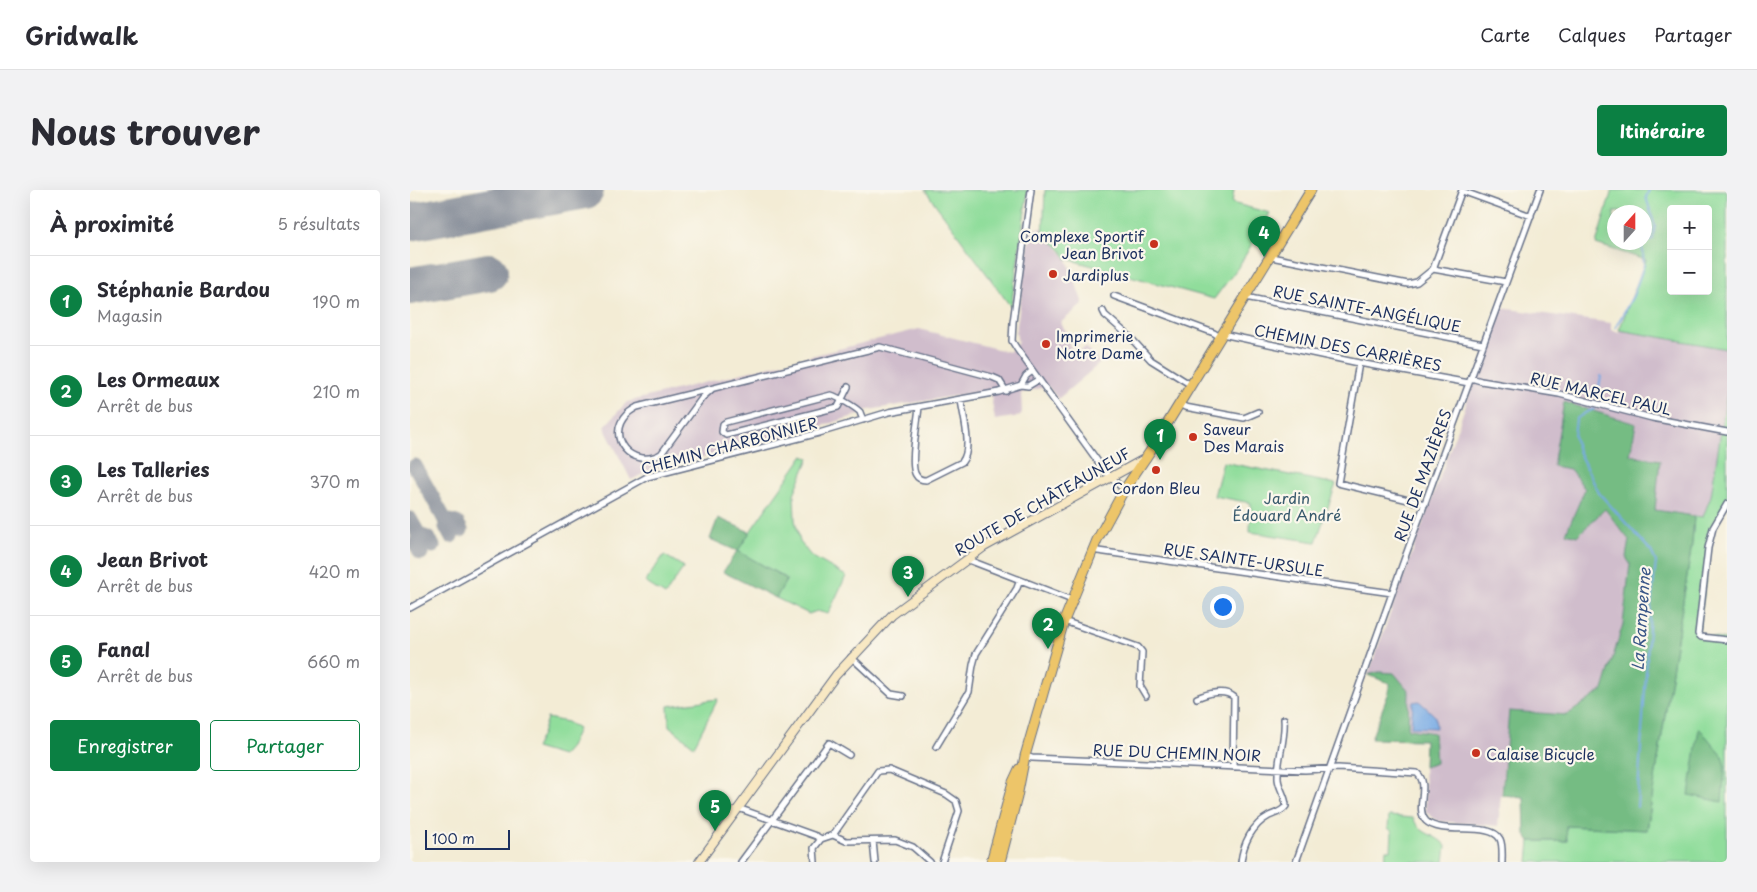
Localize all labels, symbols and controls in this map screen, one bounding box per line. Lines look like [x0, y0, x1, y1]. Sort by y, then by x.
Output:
text: Gridwalk [25, 17, 138, 53]
text: Carte [1480, 21, 1530, 48]
text: Calques [1558, 21, 1626, 48]
text: Partager [1654, 21, 1732, 48]
text: Nous trouver [30, 104, 260, 157]
button: Itinéraire [1597, 105, 1727, 156]
north arrow [1607, 205, 1652, 250]
map controls [1667, 205, 1712, 295]
button: + [1667, 205, 1712, 250]
text: À proximité [50, 207, 174, 239]
text: 5 résultats [277, 211, 360, 235]
pin: 4 [1248, 216, 1280, 257]
place label: Complexe Sportif Jean Brivot [1020, 224, 1145, 264]
marker: Complexe Sportif Jean Brivot [1148, 238, 1160, 250]
button: − [1667, 250, 1712, 295]
place label: Jardiplus [1063, 263, 1129, 286]
marker: Jardiplus [1047, 268, 1059, 280]
text: Stéphanie Bardou [97, 275, 270, 303]
street label: RUE SAINTE-ANGÉLIQUE [1271, 279, 1463, 337]
text: 1 [62, 289, 70, 313]
text: 190 m [312, 289, 360, 313]
text: Magasin [97, 303, 163, 327]
street label: CHEMIN DES CARRIÈRES [1252, 318, 1444, 376]
place label: Imprimerie Notre Dame [1056, 324, 1143, 364]
marker: Imprimerie Notre Dame [1040, 338, 1052, 350]
text: Les Ormeaux [97, 365, 220, 393]
street label: RUE MARCEL PAUL [1528, 366, 1674, 421]
text: 2 [60, 379, 72, 403]
text: 210 m [312, 379, 360, 403]
text: Arrêt de bus [97, 393, 193, 417]
street label: RUE DE MAZIÈRES [1387, 405, 1457, 545]
street label: CHEMIN CHARBONNIER [638, 410, 820, 480]
place label: Saveur Des Marais [1203, 417, 1284, 457]
pin: 1 [1144, 419, 1176, 460]
marker: Saveur Des Marais [1187, 431, 1199, 443]
street label: ROUTE DE CHÂTEAUNEUF [950, 441, 1135, 561]
text: Les Talleries [97, 455, 210, 483]
marker: Cordon Bleu [1150, 464, 1162, 476]
text: 3 [61, 469, 71, 493]
text: 370 m [310, 469, 360, 493]
place label: Cordon Bleu [1112, 476, 1200, 499]
text: Arrêt de bus [97, 483, 193, 507]
park label: Jardin Édouard André [1233, 486, 1341, 526]
street label: RUE SAINTE-URSULE [1162, 536, 1326, 582]
text: Jean Brivot [97, 545, 208, 573]
pin: 3 [892, 556, 924, 597]
text: 4 [61, 559, 71, 583]
text: 420 m [309, 559, 360, 583]
water label: La Rampenne [1624, 566, 1656, 671]
text: Arrêt de bus [97, 573, 193, 597]
your location [1210, 594, 1236, 620]
pin: 2 [1032, 608, 1064, 649]
text: Fanal [97, 635, 150, 663]
text: 5 [61, 649, 71, 673]
text: 660 m [307, 649, 360, 673]
text: Arrêt de bus [97, 663, 193, 687]
button: Enregistrer [50, 720, 200, 771]
button: Partager [210, 720, 360, 771]
street label: RUE DU CHEMIN NOIR [1092, 738, 1262, 766]
place label: Calaise Bicycle [1486, 742, 1595, 765]
marker: Calaise Bicycle [1470, 747, 1482, 759]
pin: 5 [699, 790, 731, 831]
scale bar [425, 827, 510, 850]
text: 100 m [432, 828, 475, 849]

